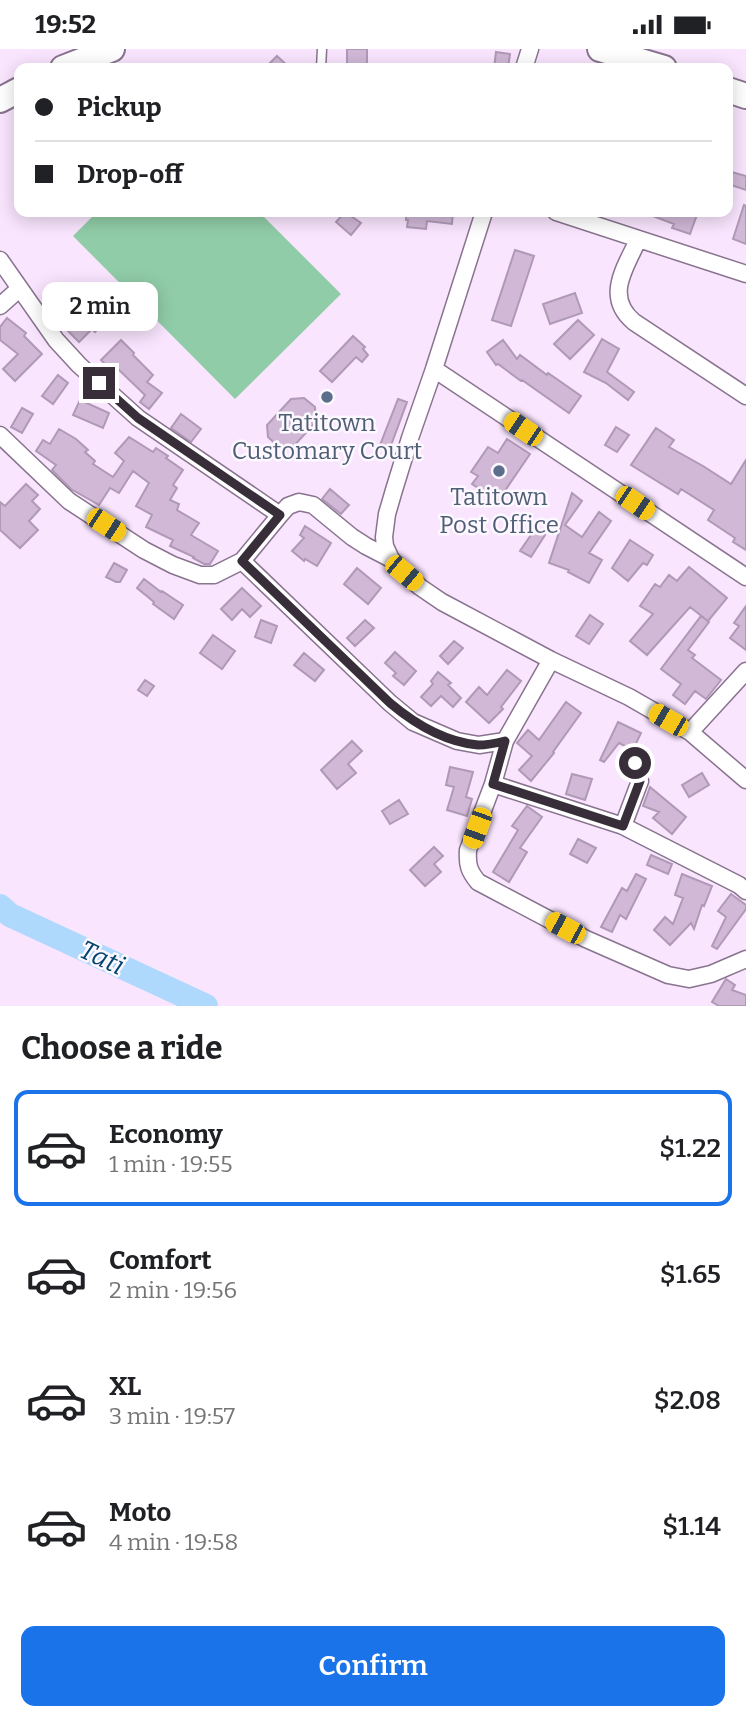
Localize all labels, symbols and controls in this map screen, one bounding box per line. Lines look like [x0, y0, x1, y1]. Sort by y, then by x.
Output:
text: 19:52 [35, 9, 96, 40]
text: Pickup [77, 92, 162, 123]
text: Drop-off [77, 159, 183, 190]
callout: 2 min [41, 281, 157, 331]
text: 2 min [70, 292, 130, 320]
route end [83, 367, 115, 399]
marker: Tatitown Customary Court [319, 389, 335, 405]
place label: Tatitown Customary Court [232, 409, 423, 465]
car [500, 409, 547, 449]
marker: Tatitown Post Office [491, 463, 507, 479]
place label: Tatitown Post Office [439, 483, 559, 539]
car [612, 483, 659, 523]
car [83, 505, 130, 545]
car [382, 551, 427, 595]
car [645, 700, 692, 740]
route start [619, 747, 651, 779]
car [460, 805, 495, 851]
car [542, 909, 589, 947]
water label: Tati [75, 934, 129, 982]
text: Choose a ride [21, 1029, 222, 1067]
icon: car [25, 1117, 88, 1180]
text: Economy [109, 1119, 223, 1150]
text: $1.22 [659, 1133, 721, 1164]
text: 1 min · 19:55 [109, 1150, 233, 1178]
icon: car [25, 1243, 88, 1306]
text: Comfort [109, 1245, 212, 1276]
text: $1.65 [660, 1259, 721, 1290]
text: 2 min · 19:56 [109, 1276, 237, 1304]
icon: car [25, 1369, 88, 1432]
text: XL [109, 1371, 141, 1402]
text: $2.08 [654, 1385, 721, 1416]
text: 3 min · 19:57 [109, 1402, 235, 1430]
icon: car [25, 1495, 88, 1558]
text: Moto [109, 1497, 171, 1528]
text: $1.14 [662, 1511, 721, 1542]
text: 4 min · 19:58 [109, 1528, 238, 1556]
button: Confirm [21, 1626, 725, 1706]

